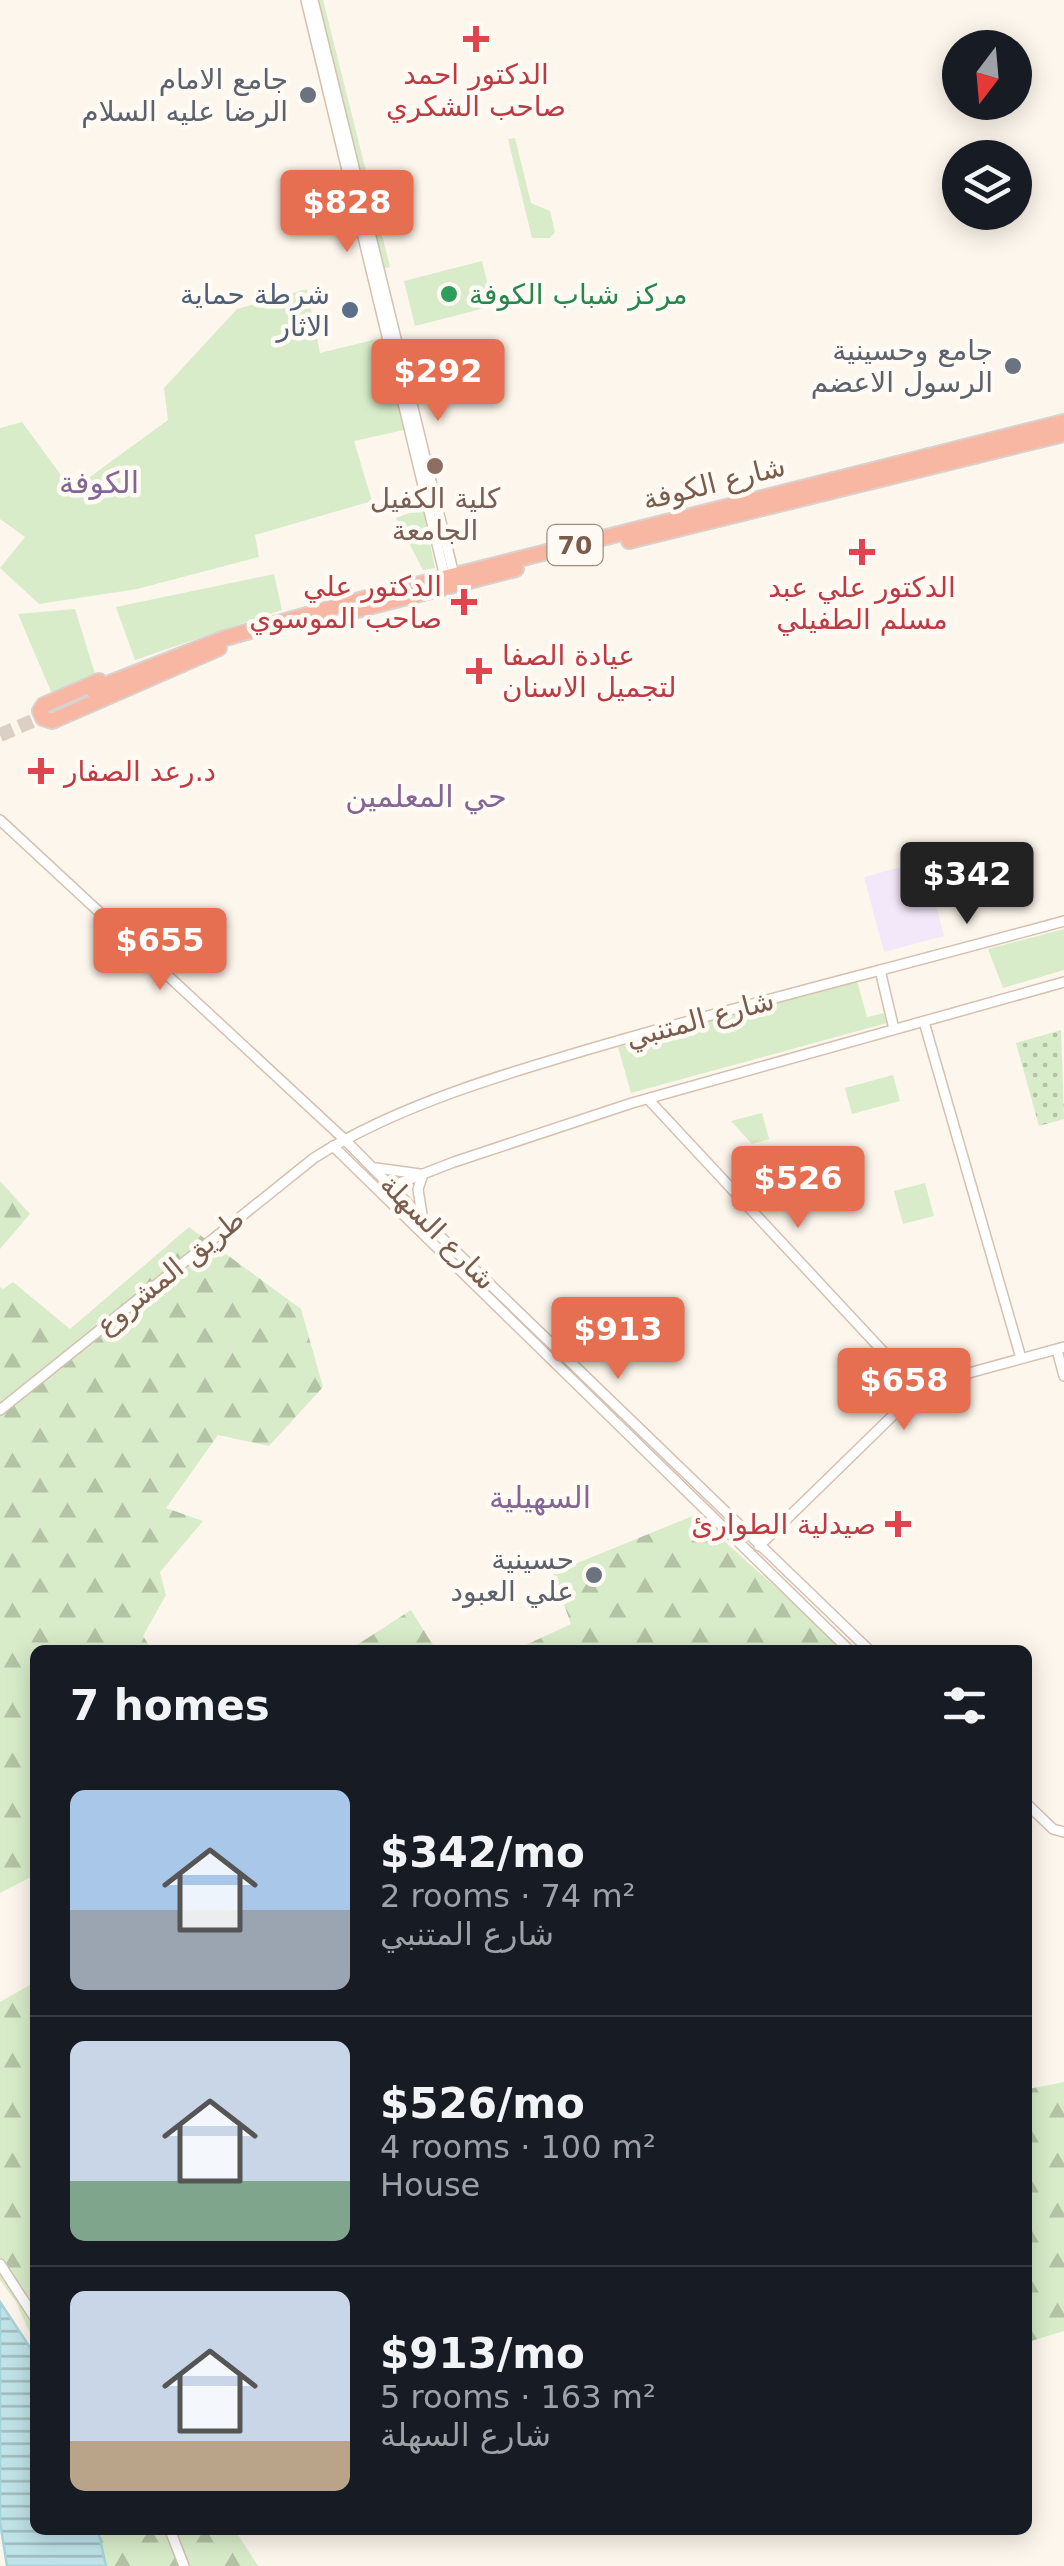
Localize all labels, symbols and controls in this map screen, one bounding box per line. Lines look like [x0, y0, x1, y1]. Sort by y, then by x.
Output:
marker: الدكتور احمد صاحب الشكري [463, 26, 489, 52]
north arrow [942, 30, 1032, 120]
map controls [942, 30, 1032, 230]
place label: الدكتور احمد صاحب الشكري [386, 58, 566, 123]
place label: جامع الامام الرضا عليه السلام [81, 63, 288, 128]
marker: جامع الامام الرضا عليه السلام [297, 84, 319, 106]
button: layers [942, 140, 1032, 230]
pin: $828 [288, 170, 406, 255]
text: $828 [302, 183, 392, 221]
place label: شرطة حماية الاثار [180, 278, 330, 343]
place label: مركز شباب الكوفة [469, 278, 687, 311]
marker: مركز شباب الكوفة [438, 283, 460, 305]
marker: شرطة حماية الاثار [339, 299, 361, 321]
place label: جامع وحسينية الرسول الاعضم [811, 334, 993, 399]
pin: $292 [379, 339, 497, 424]
text: $292 [393, 352, 483, 390]
marker: جامع وحسينية الرسول الاعضم [1002, 355, 1024, 377]
street label: شارع الكوفة [639, 449, 789, 517]
marker: كلية الكفيل الجامعة [424, 455, 446, 477]
district label: الكوفة [59, 465, 139, 500]
place label: كلية الكفيل الجامعة [370, 482, 501, 547]
road number: 70 [548, 525, 602, 565]
marker: الدكتور علي عبد مسلم الطفيلي [849, 539, 875, 565]
place label: الدكتور علي صاحب الموسوي [249, 570, 442, 635]
place label: الدكتور علي عبد مسلم الطفيلي [768, 571, 956, 636]
marker: الدكتور علي صاحب الموسوي [451, 589, 477, 615]
place label: عيادة الصفا لتجميل الاسنان [502, 639, 677, 704]
marker: عيادة الصفا لتجميل الاسنان [466, 658, 492, 684]
place label: د.رعد الصفار [62, 755, 216, 788]
marker: د.رعد الصفار [28, 758, 54, 784]
district label: حي المعلمين [345, 779, 507, 815]
pin: $342 [908, 842, 1026, 927]
text: $342 [922, 855, 1012, 893]
pin: $655 [101, 908, 219, 993]
text: $655 [115, 921, 205, 959]
street label: شارع المتنبي [622, 983, 778, 1055]
pin: $526 [739, 1146, 857, 1231]
text: $526 [753, 1159, 843, 1197]
street label: شارع السهلة [373, 1167, 503, 1297]
street label: طريق المشروع [89, 1202, 251, 1342]
pin: $913 [559, 1297, 677, 1382]
text: $913 [573, 1310, 663, 1348]
pin: $658 [845, 1348, 963, 1433]
text: $658 [859, 1361, 949, 1399]
district label: السهيلية [489, 1480, 591, 1516]
place label: صيدلية الطوارئ [691, 1508, 876, 1541]
marker: صيدلية الطوارئ [885, 1511, 911, 1537]
place label: حسينية علي العبود [451, 1543, 574, 1608]
marker: حسينية علي العبود [583, 1564, 605, 1586]
icon: filters [937, 1678, 992, 1733]
text: 7 homes [70, 1681, 270, 1730]
text: $342/mo [380, 1828, 585, 1877]
icon: home [150, 1830, 270, 1950]
text: 2 rooms · 74 m² [380, 1877, 635, 1915]
text: شارع المتنبي [380, 1915, 554, 1953]
text: $526/mo [380, 2079, 585, 2128]
icon: home [150, 2081, 270, 2201]
text: 4 rooms · 100 m² [380, 2128, 656, 2166]
text: House [380, 2166, 480, 2204]
text: $913/mo [380, 2329, 585, 2378]
icon: home [150, 2331, 270, 2451]
text: 5 rooms · 163 m² [380, 2378, 656, 2416]
text: شارع السهلة [380, 2416, 551, 2454]

